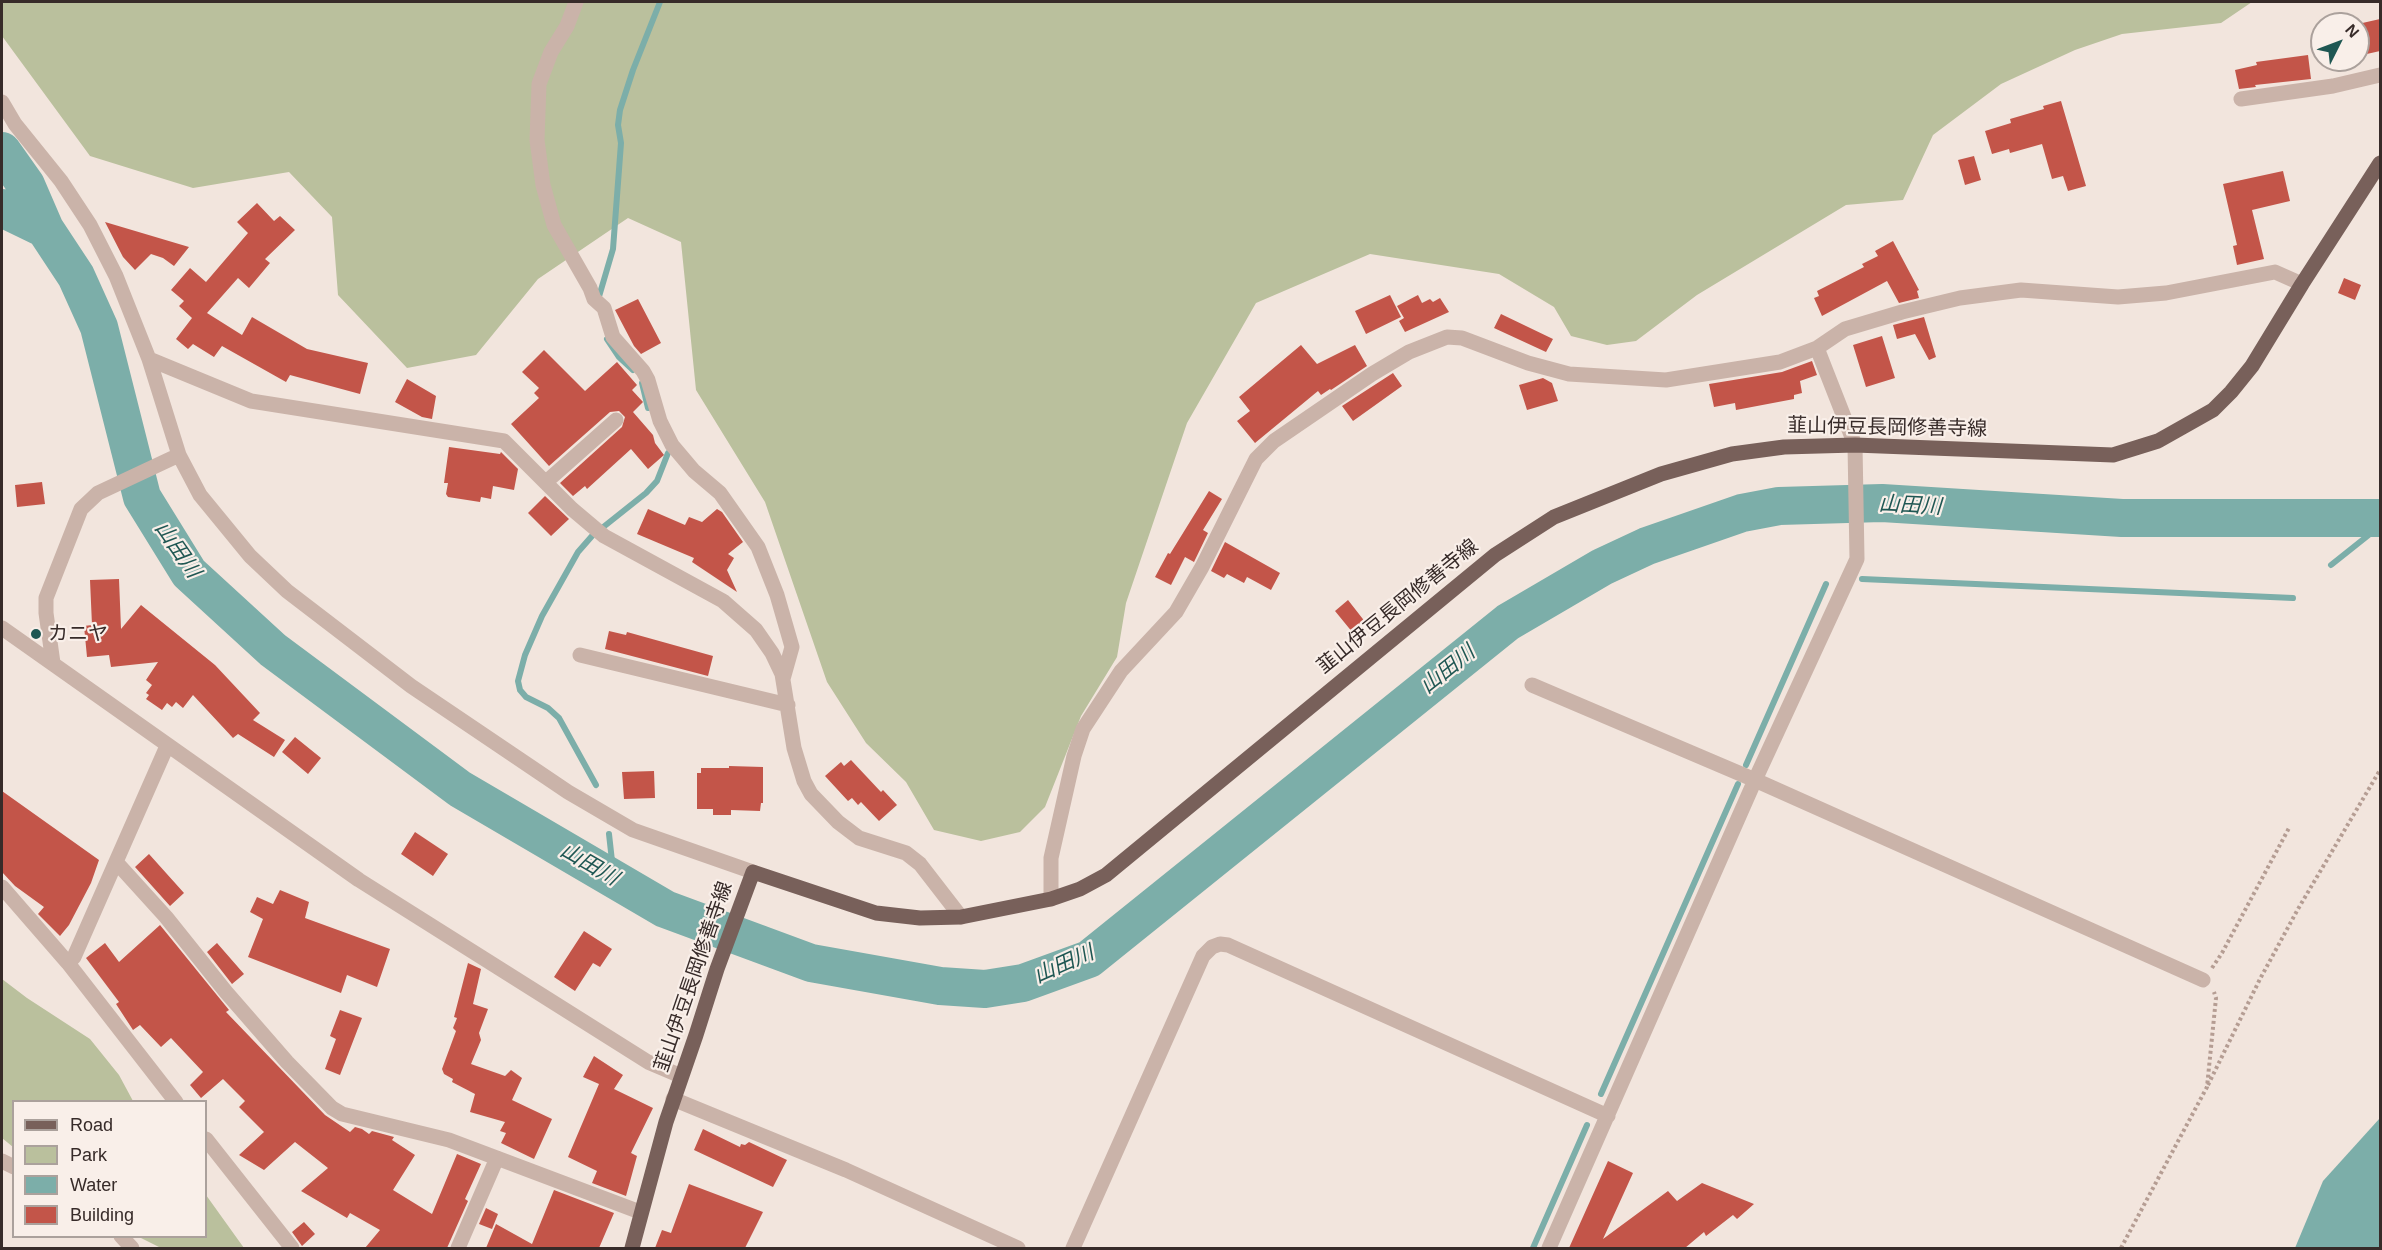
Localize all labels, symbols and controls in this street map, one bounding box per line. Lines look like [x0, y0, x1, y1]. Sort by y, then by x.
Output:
north arrow [2310, 12, 2370, 72]
text: N [2342, 21, 2362, 41]
street label: 韮山伊豆長岡修善寺線 [1787, 414, 1987, 442]
water label: 山田川 [1878, 492, 1942, 520]
water label: 山田川 [149, 517, 205, 583]
street label: 韮山伊豆長岡修善寺線 [1313, 535, 1483, 679]
place label: カニヤ [48, 622, 108, 646]
marker: カニヤ [29, 627, 43, 641]
water label: 山田川 [1416, 640, 1480, 700]
water label: 山田川 [555, 838, 623, 892]
street label: 韮山伊豆長岡修善寺線 [650, 879, 738, 1075]
water label: 山田川 [1030, 941, 1098, 989]
legend [12, 1100, 207, 1238]
text: Road [70, 1115, 113, 1135]
text: Park [70, 1145, 107, 1165]
text: Water [70, 1175, 117, 1195]
text: Building [70, 1205, 134, 1225]

